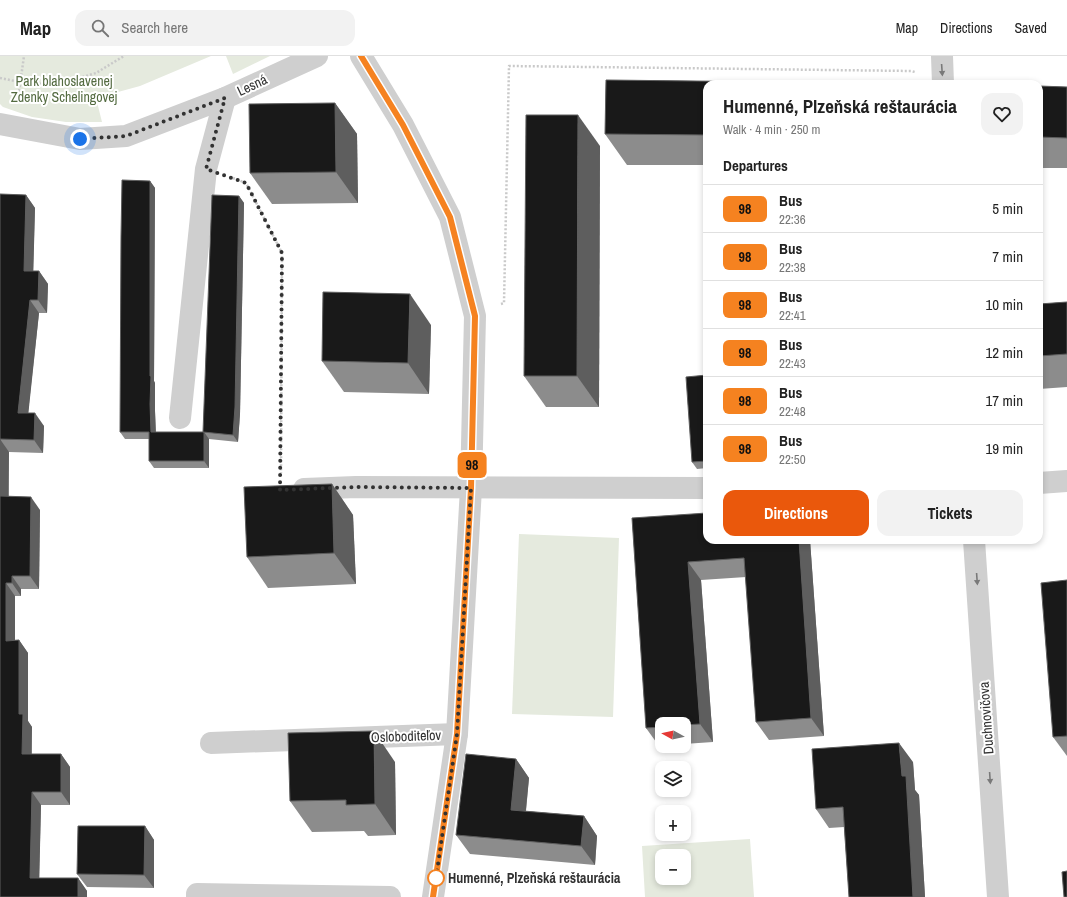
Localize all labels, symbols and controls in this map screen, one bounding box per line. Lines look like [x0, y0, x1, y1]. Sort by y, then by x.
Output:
search box [75, 10, 355, 46]
text: Map [20, 15, 51, 41]
icon: search [89, 17, 111, 39]
text: Search here [121, 17, 188, 38]
text: Map [896, 19, 918, 37]
text: Directions [940, 19, 992, 37]
text: Saved [1014, 19, 1047, 37]
one-way arrow [939, 64, 946, 76]
street label: Lesná [234, 70, 271, 100]
park label: Park blahoslavenej Zdenky Schelingovej [11, 72, 117, 106]
text: Humenné, Plzeňská reštaurácia [723, 93, 957, 119]
button: heart [981, 93, 1023, 135]
text: Walk · 4 min · 250 m [723, 121, 820, 138]
your location [70, 129, 90, 149]
text: Departures [723, 155, 788, 176]
text: Bus [779, 190, 802, 211]
text: 5 min [992, 198, 1023, 219]
text: 98 [739, 200, 751, 218]
text: 22:36 [779, 211, 806, 228]
text: Bus [779, 238, 802, 259]
text: 7 min [992, 246, 1023, 267]
text: 98 [739, 248, 751, 266]
text: 22:38 [779, 259, 806, 276]
text: Bus [779, 286, 802, 307]
text: 10 min [985, 294, 1023, 315]
text: 98 [739, 296, 751, 314]
text: 22:41 [779, 307, 806, 324]
text: Bus [779, 334, 802, 355]
text: 12 min [985, 342, 1023, 363]
text: 98 [739, 344, 751, 362]
text: 22:43 [779, 355, 806, 372]
text: Bus [779, 382, 802, 403]
text: 17 min [985, 390, 1023, 411]
text: 98 [739, 392, 751, 410]
text: 22:48 [779, 403, 806, 420]
text: Bus [779, 430, 802, 451]
text: 19 min [985, 438, 1023, 459]
text: 98 [739, 440, 751, 458]
text: 22:50 [779, 451, 806, 468]
line badge: 98 [454, 452, 490, 478]
text: 98 [466, 456, 478, 474]
button: Directions [723, 490, 869, 536]
button: Tickets [877, 490, 1023, 536]
one-way arrow [973, 573, 980, 585]
street label: Duchnovičova [974, 680, 998, 755]
north arrow [655, 717, 691, 753]
map controls [655, 717, 691, 885]
street label: Osloboditeľov [371, 726, 442, 746]
button: layers [655, 761, 691, 797]
one-way arrow [986, 772, 993, 784]
button: + [655, 805, 691, 841]
button: − [655, 849, 691, 885]
marker: Humenné, Plzeňská reštaurácia [427, 869, 445, 887]
place label: Humenné, Plzeňská reštaurácia [448, 869, 621, 887]

